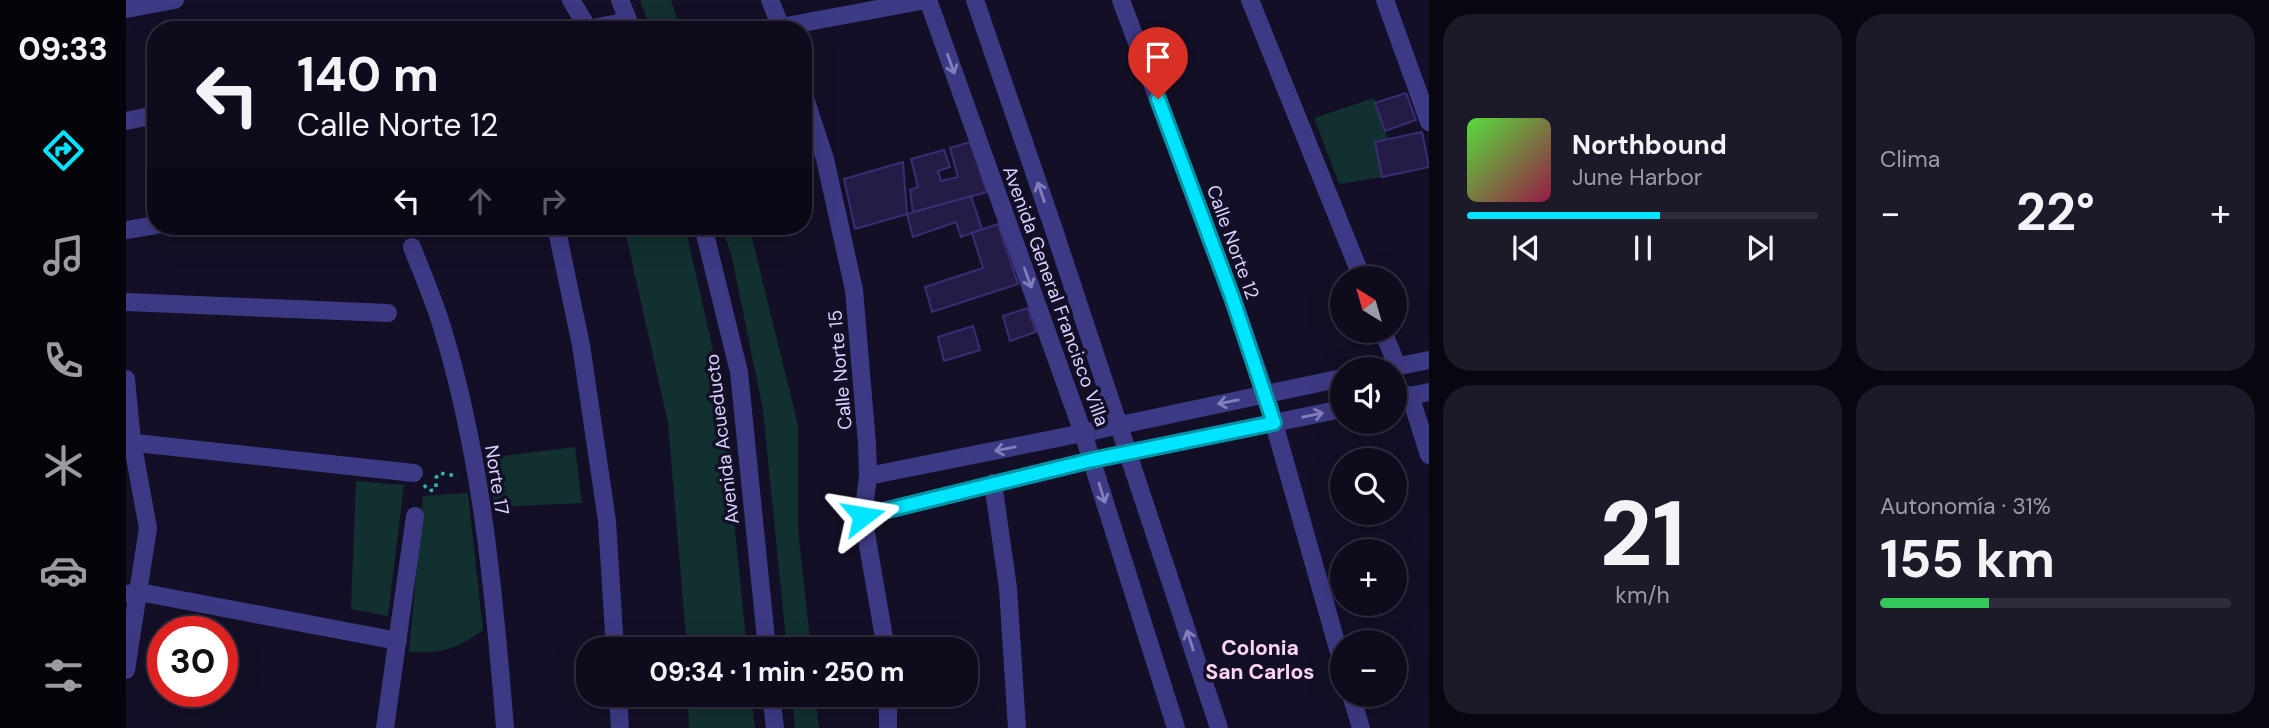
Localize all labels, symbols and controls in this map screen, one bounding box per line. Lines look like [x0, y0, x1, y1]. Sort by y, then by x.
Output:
pin [1128, 27, 1188, 99]
text: 09:33 [18, 28, 108, 70]
icon: arrive [1139, 38, 1177, 76]
text: 140 m [297, 42, 439, 106]
icon: left [182, 49, 273, 140]
one-way arrow [946, 53, 958, 75]
text: Calle Norte 12 [297, 104, 498, 146]
icon: directions [39, 126, 88, 175]
text: Northbound [1572, 128, 1727, 162]
text: Clima [1880, 144, 1940, 174]
text: June Harbor [1572, 162, 1702, 192]
street label: Avenida General Francisco Villa [997, 163, 1115, 429]
text: 22° [2016, 178, 2095, 246]
one-way arrow [1034, 181, 1046, 203]
icon: left [388, 182, 426, 220]
icon: ahead [461, 182, 499, 220]
icon: right [534, 182, 572, 220]
street label: Calle Norte 12 [1201, 182, 1265, 303]
text: − [1880, 188, 1901, 238]
text: + [2210, 188, 2231, 238]
icon: previous [1507, 229, 1545, 267]
icon: pause [1624, 229, 1662, 267]
icon: next [1741, 229, 1779, 267]
icon: music [39, 231, 88, 280]
north arrow [1330, 266, 1407, 343]
map controls [1330, 266, 1407, 707]
one-way arrow [1023, 267, 1035, 289]
street label: Calle Norte 15 [822, 309, 858, 431]
icon: phone [39, 336, 88, 385]
street label: Avenida Acueducto [699, 352, 745, 526]
button: sound [1330, 357, 1407, 434]
one-way arrow [1217, 396, 1240, 410]
one-way arrow [1301, 408, 1323, 421]
icon: climate [39, 441, 88, 490]
one-way arrow [994, 442, 1017, 456]
street label: Norte 17 [479, 443, 515, 517]
button: search [1330, 448, 1407, 525]
text: 21 [1600, 475, 1685, 593]
position arrow [826, 479, 900, 553]
one-way arrow [1097, 482, 1110, 504]
text: Autonomía · 31% [1880, 491, 2051, 521]
text: 155 km [1880, 525, 2055, 593]
button: + [1330, 539, 1407, 616]
icon: car [39, 546, 88, 595]
text: km/h [1615, 580, 1670, 610]
speed limit sign: 30 [147, 616, 238, 707]
one-way arrow [1183, 629, 1196, 651]
button: − [1330, 630, 1407, 707]
district label: Colonia San Carlos [1206, 634, 1314, 686]
icon: filters [39, 651, 88, 700]
text: 09:34 · 1 min · 250 m [650, 655, 904, 689]

